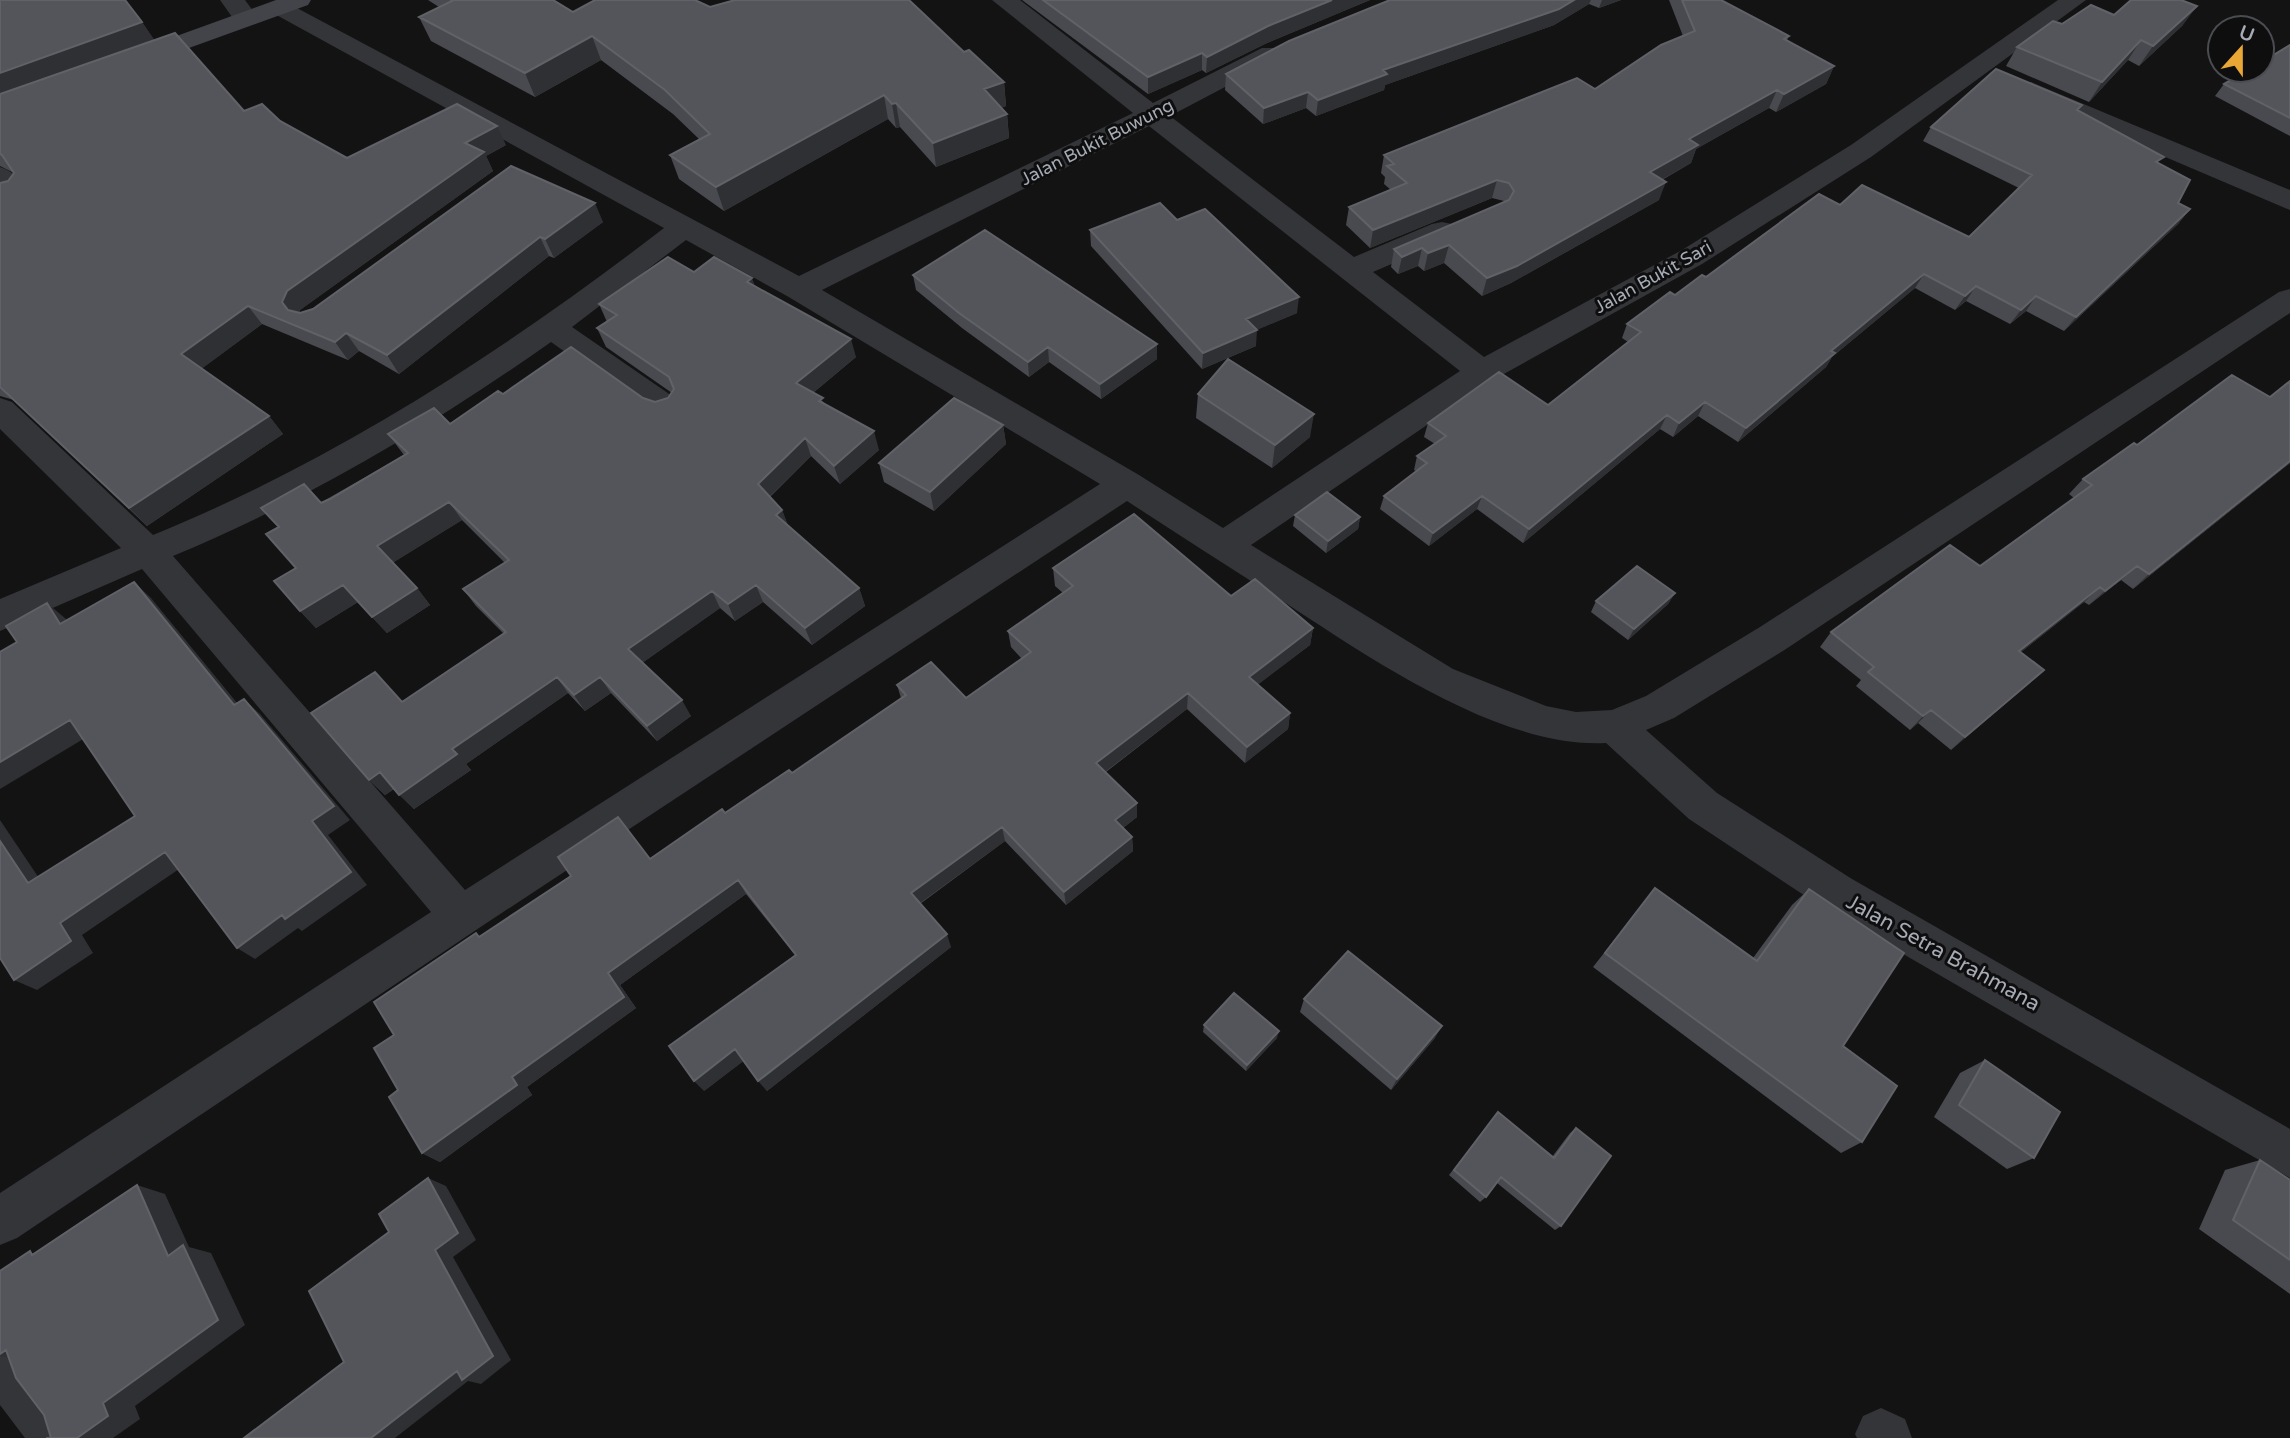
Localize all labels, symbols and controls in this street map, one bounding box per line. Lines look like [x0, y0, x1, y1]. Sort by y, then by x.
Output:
north arrow [2206, 14, 2276, 84]
text: U [2236, 21, 2257, 47]
street label: Jalan Bukit Buwung [1017, 94, 1177, 190]
street label: Jalan Bukit Sari [1591, 236, 1715, 318]
street label: Jalan Setra Brahmana [1842, 889, 2044, 1017]

